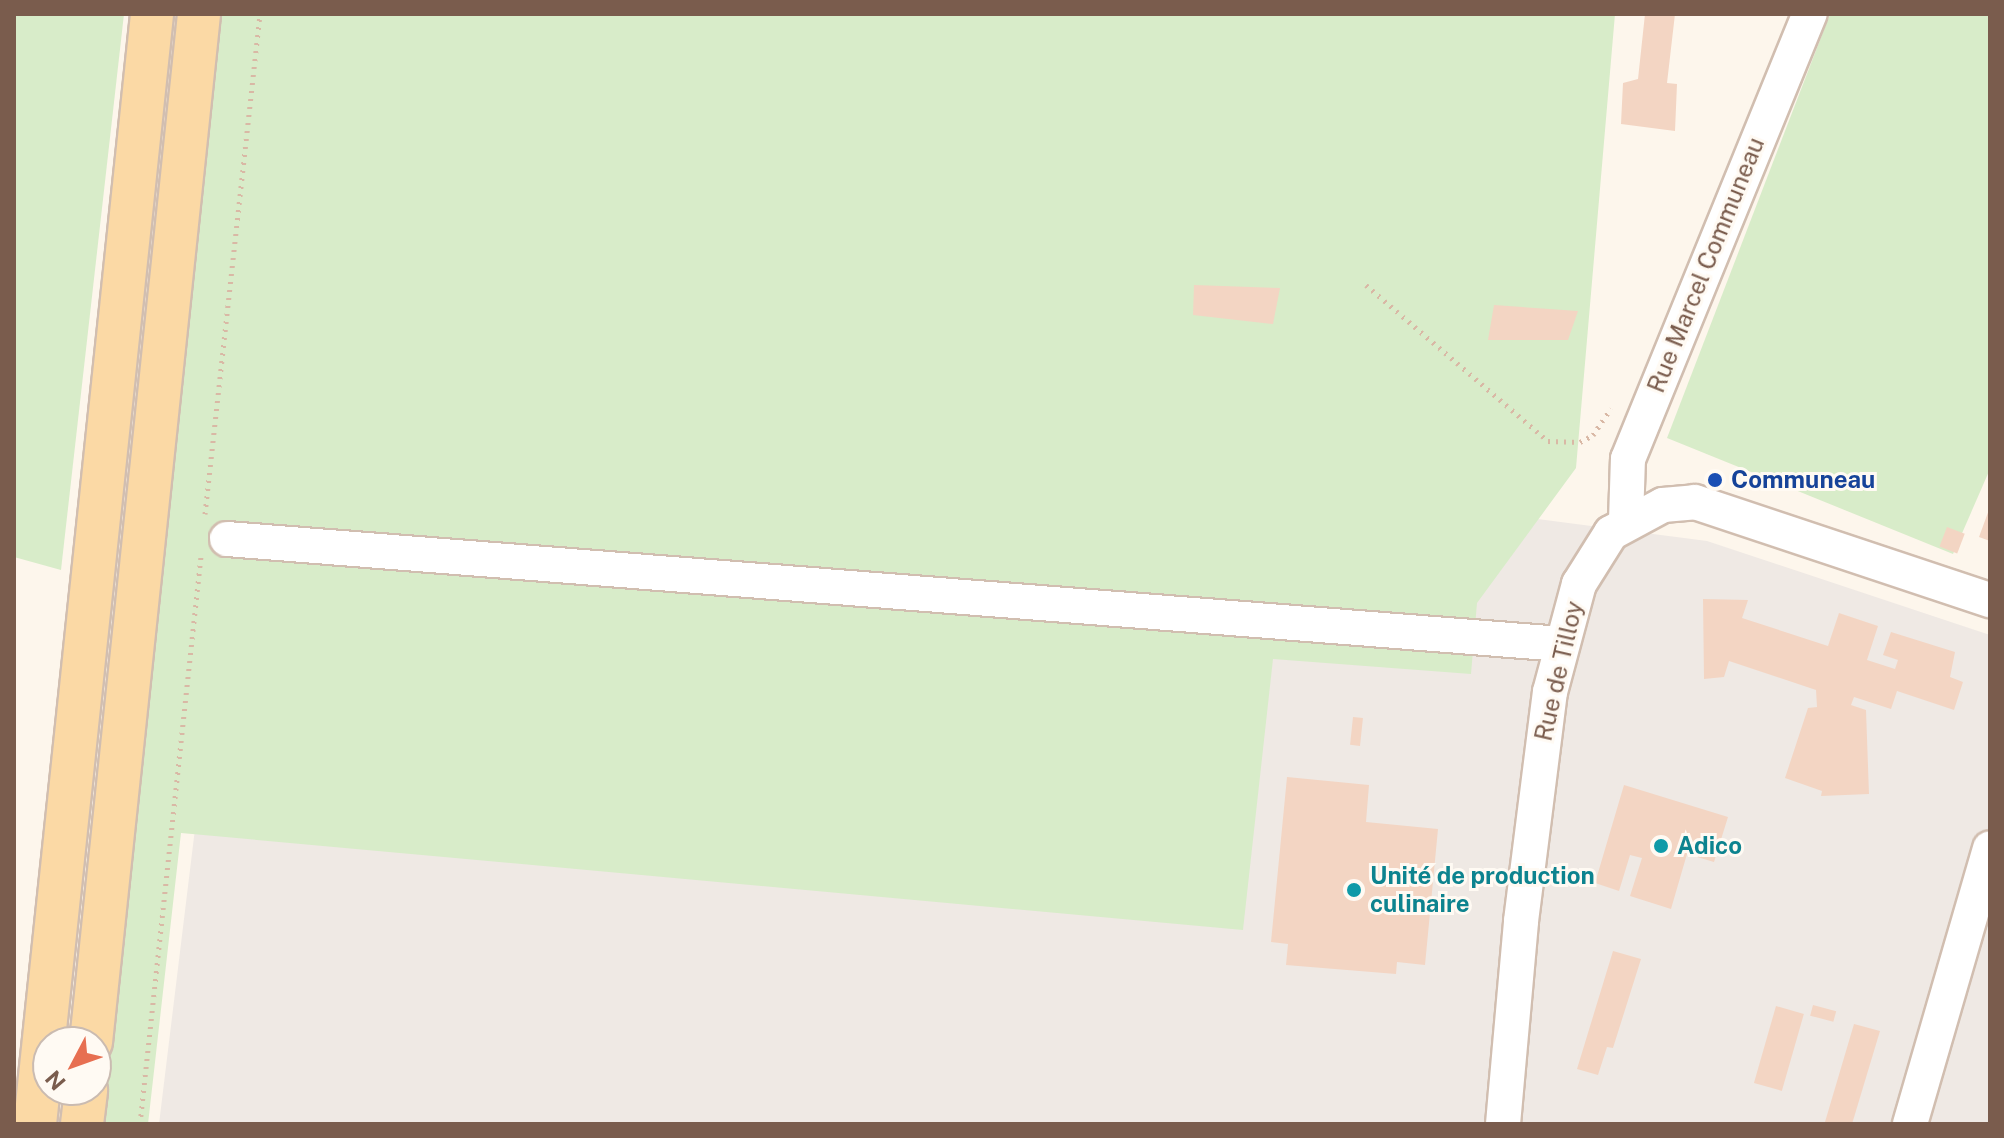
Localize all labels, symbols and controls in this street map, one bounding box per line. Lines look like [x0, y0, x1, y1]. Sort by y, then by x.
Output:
street label: Rue Marcel Communeau [1642, 133, 1770, 397]
place label: Communeau [1731, 466, 1875, 494]
marker: Communeau [1706, 471, 1724, 489]
street label: Rue de Tilloy [1529, 598, 1589, 744]
place label: Adico [1677, 832, 1742, 860]
marker: Adico [1652, 837, 1670, 855]
place label: Unité de production culinaire [1370, 862, 1595, 918]
marker: Unité de production culinaire [1345, 881, 1363, 899]
north arrow [32, 1026, 112, 1106]
text: N [40, 1065, 71, 1095]

